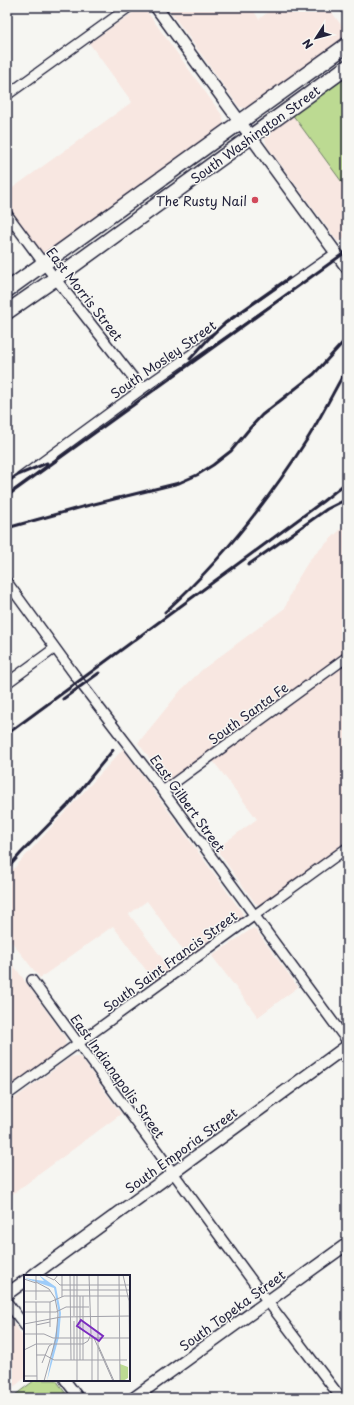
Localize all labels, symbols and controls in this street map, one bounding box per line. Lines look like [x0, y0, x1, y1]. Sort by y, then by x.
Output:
north arrow [296, 18, 336, 58]
text: N [298, 35, 317, 53]
street label: South Washington Street [186, 80, 324, 188]
place label: The Rusty Nail [156, 191, 247, 210]
marker: The Rusty Nail [250, 195, 260, 205]
street label: East Morris Street [42, 243, 128, 345]
street label: South Mosley Street [106, 315, 220, 403]
street label: South Santa Fe [204, 678, 292, 748]
street label: East Gilbert Street [146, 750, 230, 856]
street label: South Saint Francis Street [99, 906, 241, 1016]
street label: East Indianapolis Street [66, 1010, 170, 1142]
street label: South Emporia Street [121, 1103, 241, 1197]
street label: South Topeka Street [175, 1265, 289, 1355]
inset map [24, 1275, 130, 1381]

